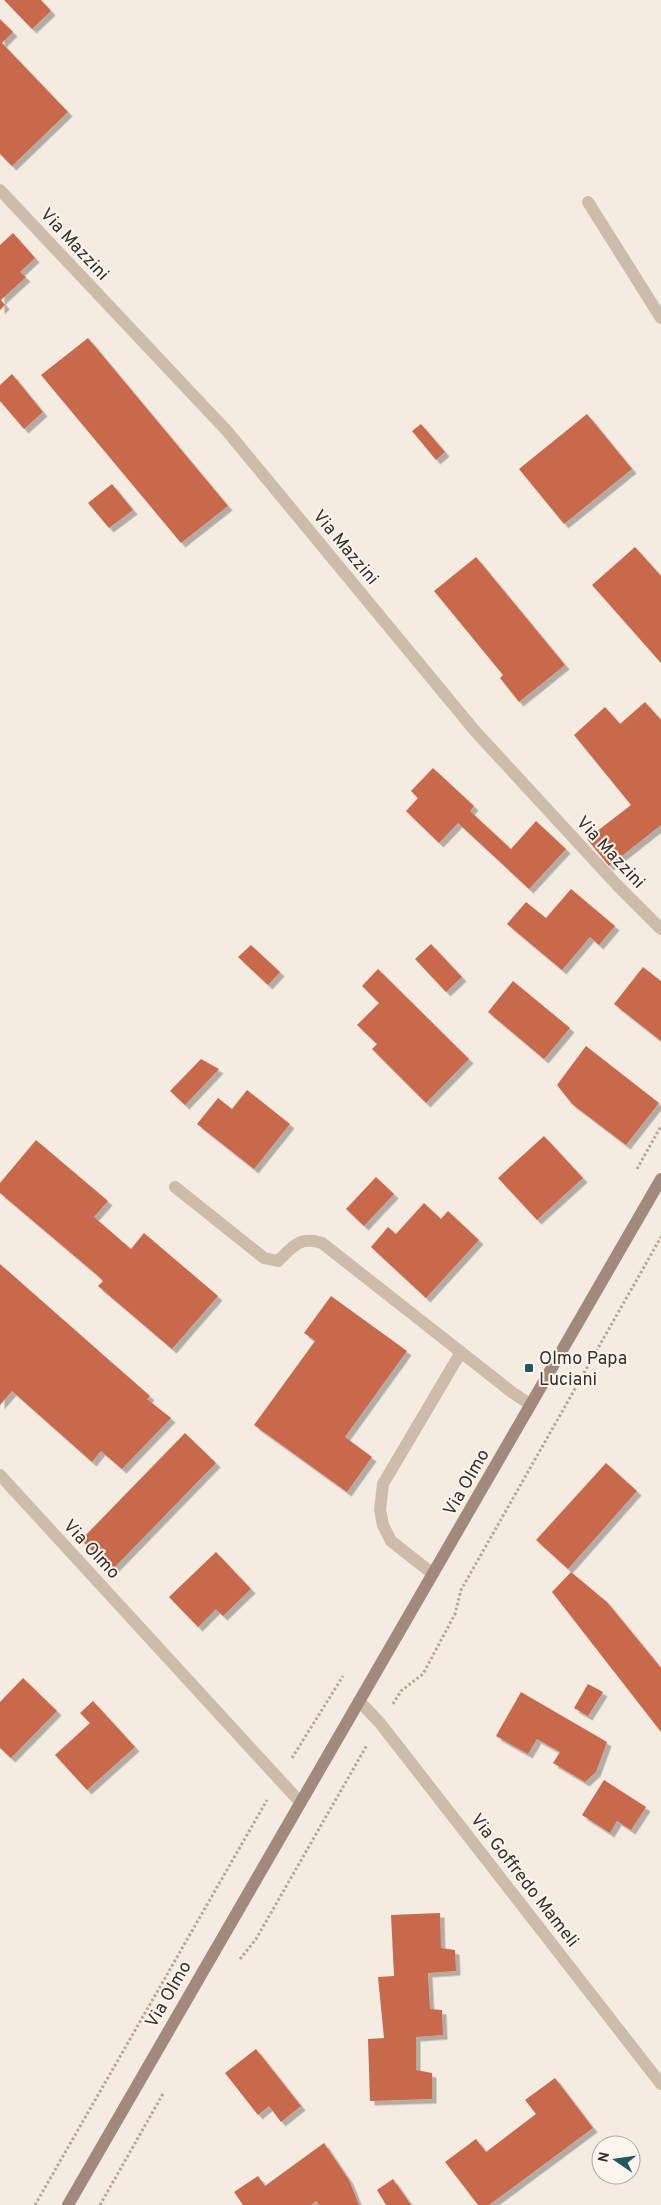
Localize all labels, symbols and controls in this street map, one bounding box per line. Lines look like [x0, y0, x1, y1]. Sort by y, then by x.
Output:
street label: Via Mazzini [35, 204, 113, 286]
street label: Via Mazzini [307, 506, 383, 590]
street label: Via Mazzini [571, 812, 649, 894]
place label: Olmo Papa Luciani [539, 1348, 627, 1392]
marker: Olmo Papa Luciani [523, 1362, 535, 1374]
street label: Via Olmo [439, 1445, 496, 1520]
street label: Via Olmo [57, 1515, 124, 1585]
street label: Via Goffredo Mameli [464, 1809, 583, 1952]
street label: Via Olmo [141, 1957, 198, 2032]
north arrow [591, 2135, 641, 2185]
text: N [595, 2151, 614, 2164]

